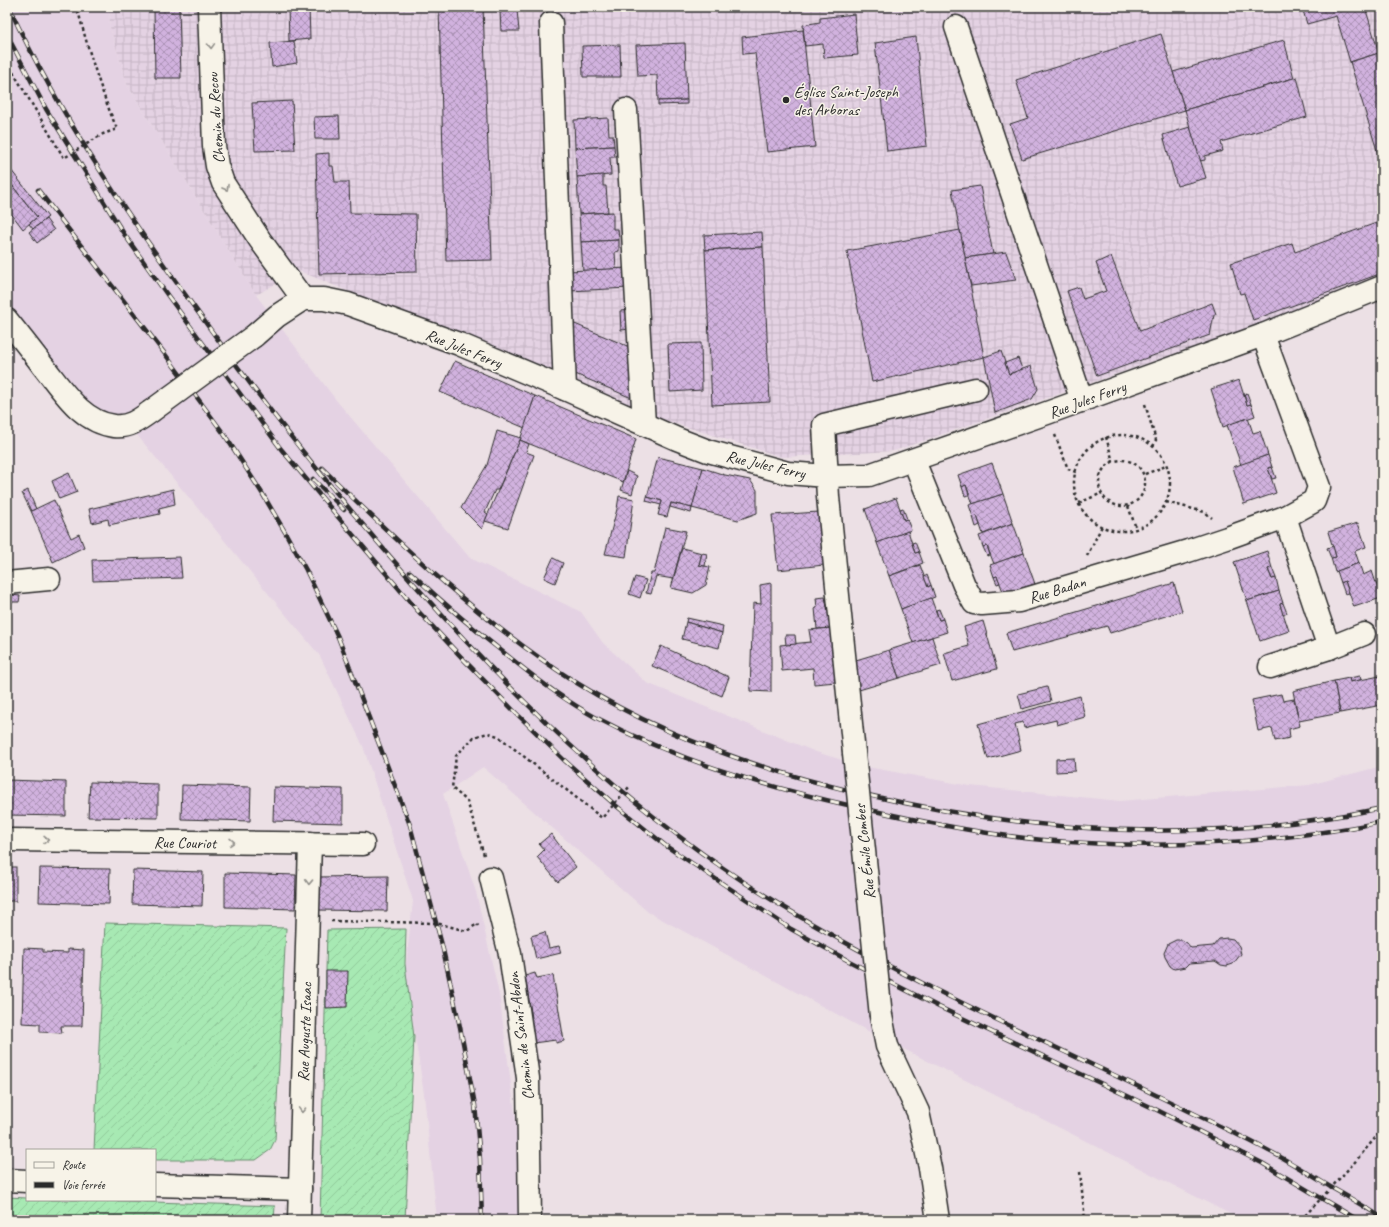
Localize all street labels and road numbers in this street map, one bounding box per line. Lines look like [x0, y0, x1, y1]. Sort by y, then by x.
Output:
street label: Chemin du Recou [203, 71, 229, 164]
street label: Rue Jules Ferry [423, 325, 506, 374]
street label: Rue Jules Ferry [1046, 376, 1130, 423]
street label: Rue Jules Ferry [724, 446, 809, 484]
street label: Rue Badan [1026, 572, 1089, 608]
street label: Rue Émile Combes [850, 802, 880, 900]
street label: Rue Couriot [154, 832, 218, 854]
street label: Chemin de Saint-Abdon [503, 970, 539, 1101]
street label: Rue Auguste Isaac [293, 981, 317, 1082]

